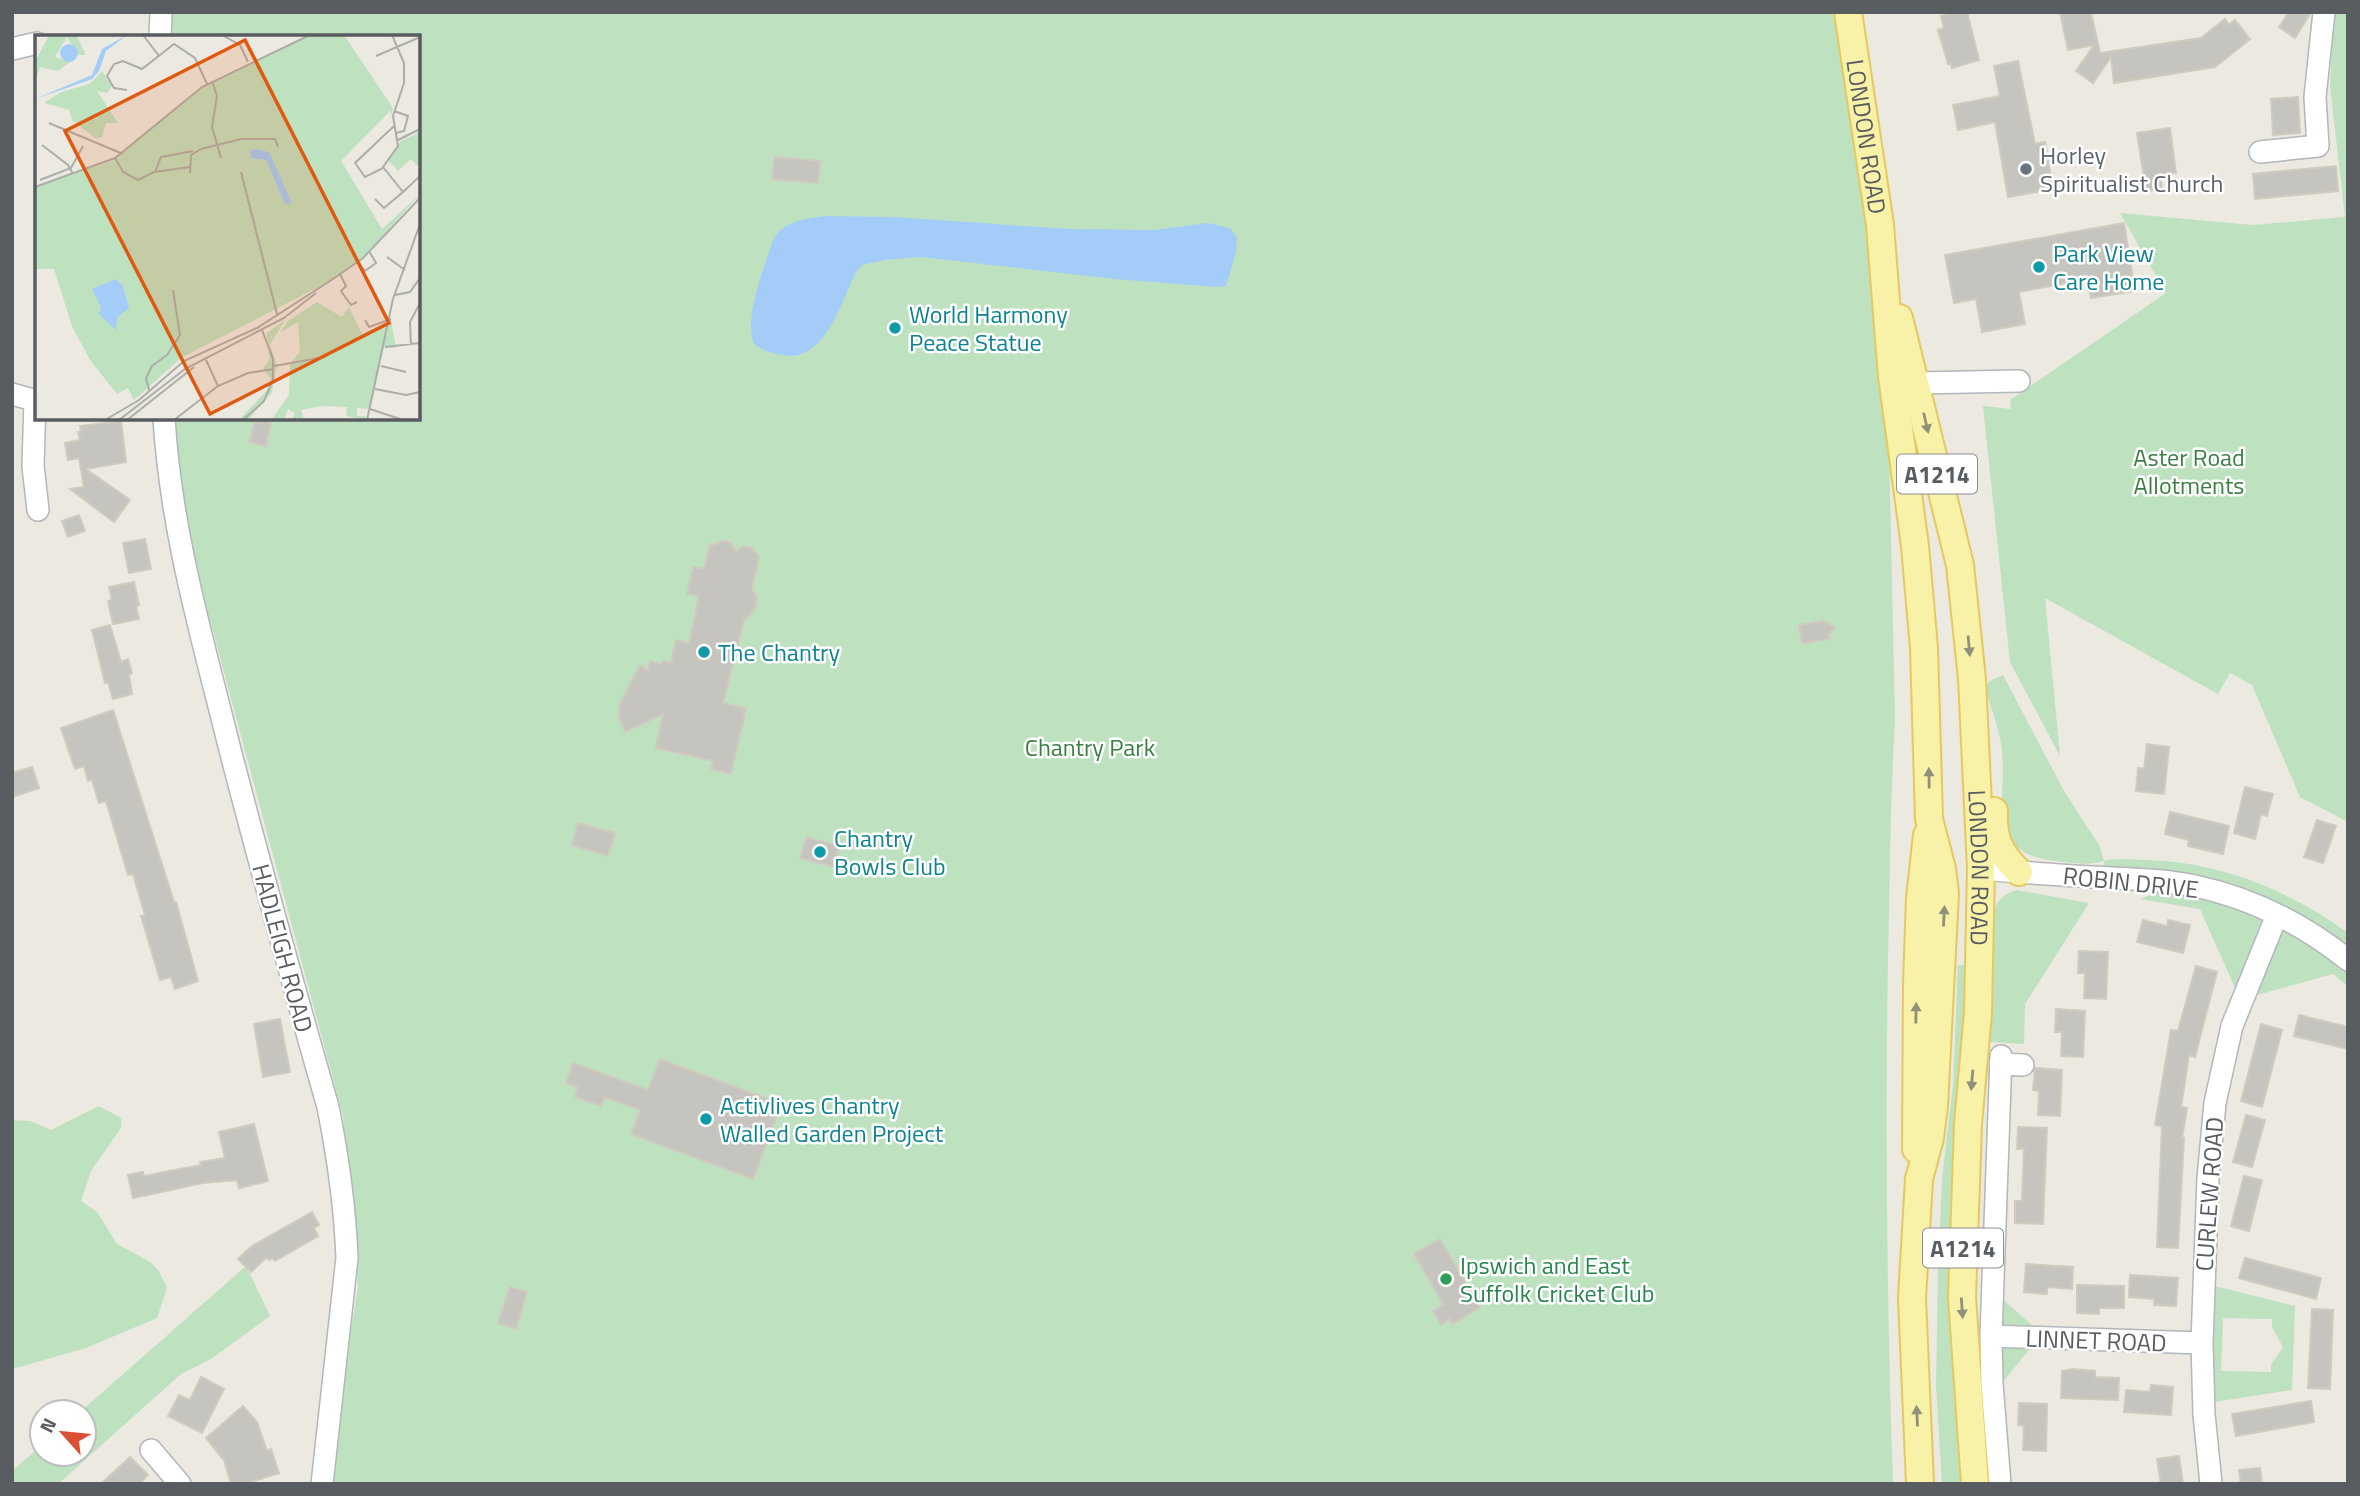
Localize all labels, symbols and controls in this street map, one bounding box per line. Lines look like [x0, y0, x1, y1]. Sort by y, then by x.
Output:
inset map [35, 35, 420, 420]
street label: LONDON ROAD [1837, 57, 1896, 216]
place label: Horley Spiritualist Church [2040, 137, 2223, 201]
marker: Horley Spiritualist Church [2018, 161, 2034, 177]
place label: Park View Care Home [2053, 235, 2164, 299]
marker: Park View Care Home [2031, 259, 2047, 275]
place label: World Harmony Peace Statue [909, 296, 1068, 360]
marker: World Harmony Peace Statue [887, 320, 903, 336]
one-way arrow [1920, 412, 1931, 434]
park label: Aster Road Allotments [2133, 439, 2245, 503]
road number: A1214 [1897, 454, 1977, 494]
place label: The Chantry [718, 634, 840, 670]
one-way arrow [1964, 636, 1975, 658]
marker: The Chantry [696, 644, 712, 660]
park label: Chantry Park [1025, 729, 1156, 765]
one-way arrow [1923, 766, 1934, 788]
street label: LONDON ROAD [1959, 789, 1999, 946]
place label: Chantry Bowls Club [834, 820, 946, 884]
marker: Chantry Bowls Club [812, 844, 828, 860]
street label: ROBIN DRIVE [2061, 857, 2201, 907]
street label: HADLEIGH ROAD [243, 860, 323, 1036]
one-way arrow [1939, 904, 1950, 926]
one-way arrow [1911, 1001, 1922, 1023]
one-way arrow [1966, 1070, 1977, 1092]
place label: Activlives Chantry Walled Garden Project [720, 1087, 944, 1151]
marker: Activlives Chantry Walled Garden Project [698, 1111, 714, 1127]
street label: CURLEW ROAD [2186, 1116, 2232, 1272]
road number: A1214 [1923, 1228, 2003, 1268]
place label: Ipswich and East Suffolk Cricket Club [1460, 1247, 1654, 1311]
marker: Ipswich and East Suffolk Cricket Club [1438, 1271, 1454, 1287]
one-way arrow [1957, 1297, 1968, 1319]
street label: LINNET ROAD [2025, 1320, 2167, 1360]
north arrow [28, 1398, 98, 1468]
one-way arrow [1912, 1404, 1923, 1426]
text: N [31, 1413, 63, 1438]

